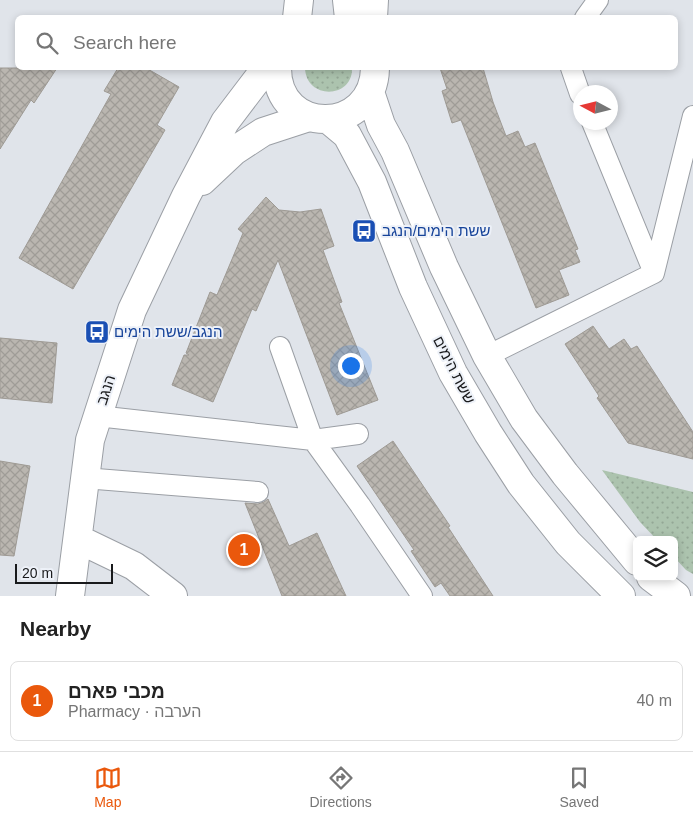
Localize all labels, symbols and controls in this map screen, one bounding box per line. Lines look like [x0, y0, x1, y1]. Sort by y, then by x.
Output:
search box [15, 15, 678, 70]
icon: search [33, 29, 61, 57]
text: Search here [73, 32, 177, 53]
north arrow [573, 85, 618, 130]
bus stop icon: ששת הימים/הנגב [351, 218, 377, 244]
place label: ששת הימים/הנגב [382, 222, 490, 239]
bus stop icon: הנגב/ששת הימים [84, 319, 110, 345]
place label: הנגב/ששת הימים [114, 323, 222, 340]
street label: ששת הימים [430, 333, 479, 406]
your location [338, 353, 364, 379]
street label: הנגב [93, 373, 118, 407]
pin: 1 [228, 531, 260, 569]
map controls [633, 536, 678, 581]
button: layers [633, 536, 678, 581]
scale bar [15, 561, 112, 584]
text: 20 m [22, 565, 53, 581]
text: Nearby [20, 617, 91, 640]
text: מכבי פארם [68, 681, 165, 702]
text: 1 [33, 692, 41, 709]
text: 40 m [636, 692, 672, 709]
text: Pharmacy · הערבה [68, 703, 201, 720]
tab: Map [94, 764, 122, 810]
tab: Directions [310, 764, 372, 810]
tab: Saved [559, 764, 599, 810]

